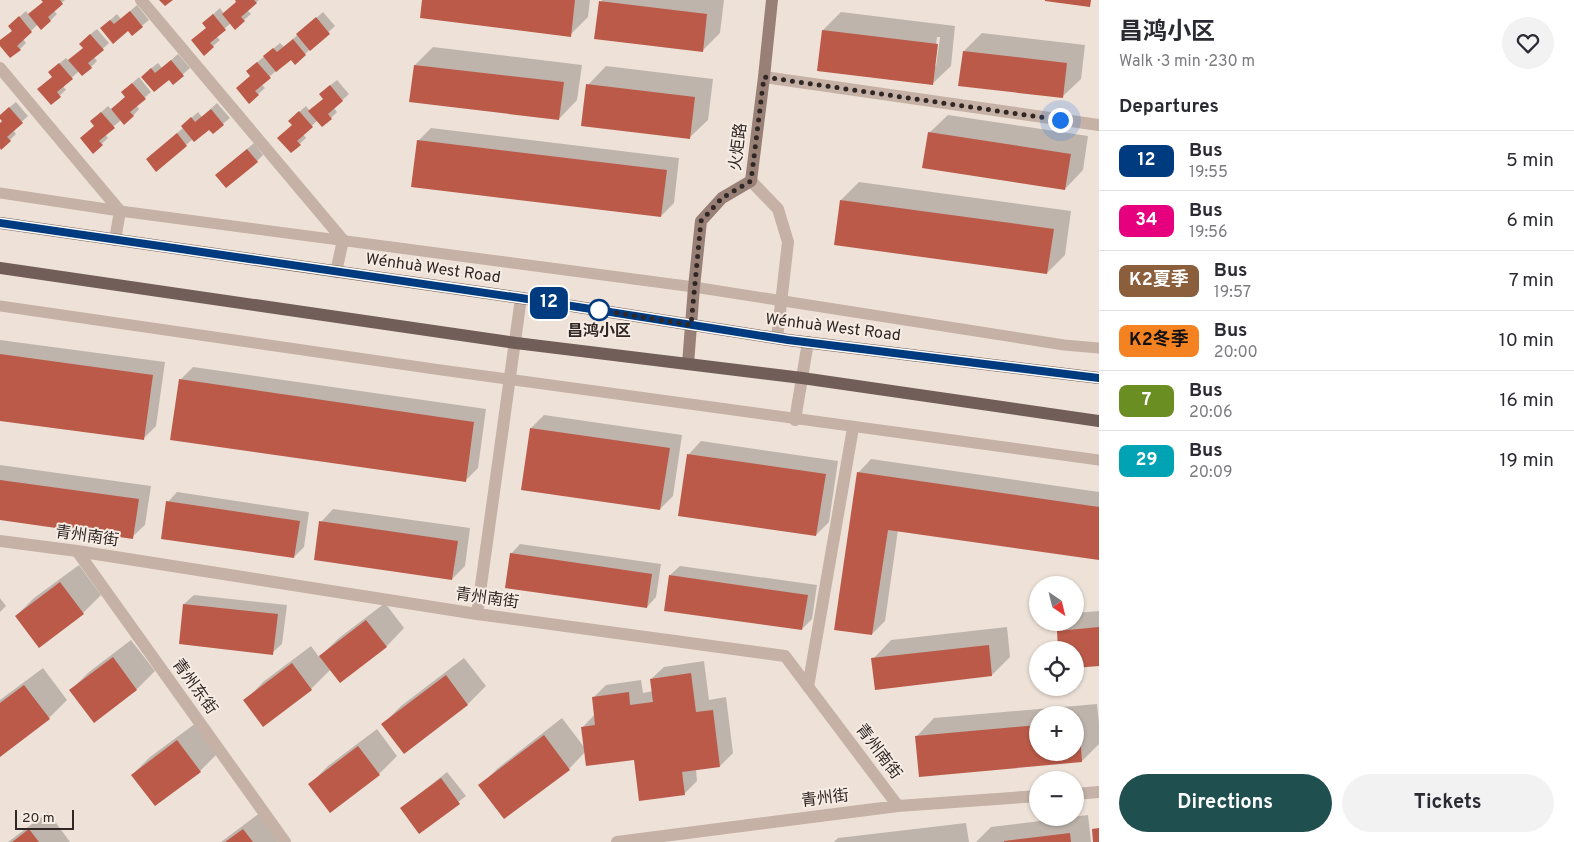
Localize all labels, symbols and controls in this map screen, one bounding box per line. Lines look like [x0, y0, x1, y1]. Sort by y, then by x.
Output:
button: heart [1502, 17, 1554, 69]
text: 昌鸿小区 [1119, 18, 1215, 48]
text: Walk · 3 min · 230 m [1119, 52, 1255, 72]
text: Departures [1119, 95, 1219, 119]
your location [1048, 108, 1073, 133]
street label: 火炬路 [726, 122, 752, 172]
text: Bus [1189, 139, 1223, 163]
text: 12 [1137, 149, 1156, 172]
text: 5 min [1506, 149, 1554, 173]
text: 19:55 [1189, 163, 1228, 183]
text: Bus [1189, 199, 1223, 223]
text: 34 [1135, 209, 1158, 232]
text: 6 min [1507, 209, 1554, 233]
text: 19:56 [1189, 223, 1228, 243]
street label: Wénhuà West Road [364, 250, 502, 288]
text: Bus [1214, 259, 1247, 283]
text: K2夏季 [1129, 269, 1189, 292]
text: 7 min [1509, 269, 1554, 293]
text: 19:57 [1214, 283, 1251, 303]
line badge: 12 [526, 287, 572, 319]
text: 12 [540, 291, 558, 314]
marker: 昌鸿小区 [588, 299, 610, 321]
street label: Wénhuà West Road [764, 310, 902, 346]
text: Bus [1214, 319, 1247, 343]
place label: 昌鸿小区 [567, 322, 631, 342]
text: K2冬季 [1129, 329, 1189, 352]
text: 10 min [1499, 329, 1554, 353]
text: 20:00 [1214, 343, 1258, 363]
text: Bus [1189, 379, 1223, 403]
text: 7 [1142, 389, 1151, 412]
text: 16 min [1499, 389, 1554, 413]
text: 20:06 [1189, 403, 1233, 423]
text: Bus [1189, 439, 1223, 463]
text: 29 [1135, 449, 1158, 472]
text: 19 min [1499, 449, 1554, 473]
text: 20:09 [1189, 463, 1233, 483]
street label: 青州南街 [54, 523, 120, 551]
north arrow [1029, 576, 1084, 631]
map controls [1029, 576, 1084, 826]
street label: 青州南街 [454, 585, 520, 613]
button: locate [1029, 641, 1084, 696]
street label: 青州东街 [167, 655, 221, 719]
button: + [1029, 706, 1084, 761]
street label: 青州南街 [851, 720, 905, 784]
button: − [1029, 771, 1084, 826]
button: Directions [1119, 774, 1332, 832]
button: Tickets [1342, 774, 1554, 832]
street label: 青州街 [800, 786, 850, 812]
scale bar [15, 807, 74, 830]
text: 20 m [22, 810, 55, 827]

